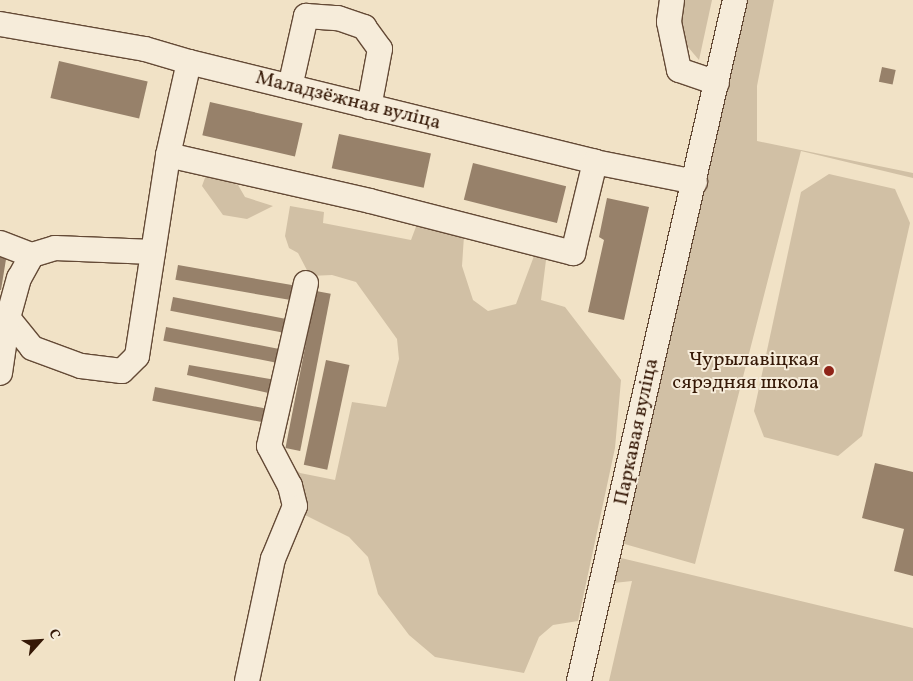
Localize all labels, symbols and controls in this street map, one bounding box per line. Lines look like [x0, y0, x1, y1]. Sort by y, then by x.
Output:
street label: Маладзёжная вуліца [253, 66, 443, 136]
place label: Чурылавіцкая сярэдняя школа [672, 348, 819, 395]
street label: Паркавая вуліца [610, 356, 664, 508]
marker: Чурылавіцкая сярэдняя школа [823, 365, 835, 377]
north arrow [15, 616, 65, 666]
text: С [43, 626, 64, 642]

